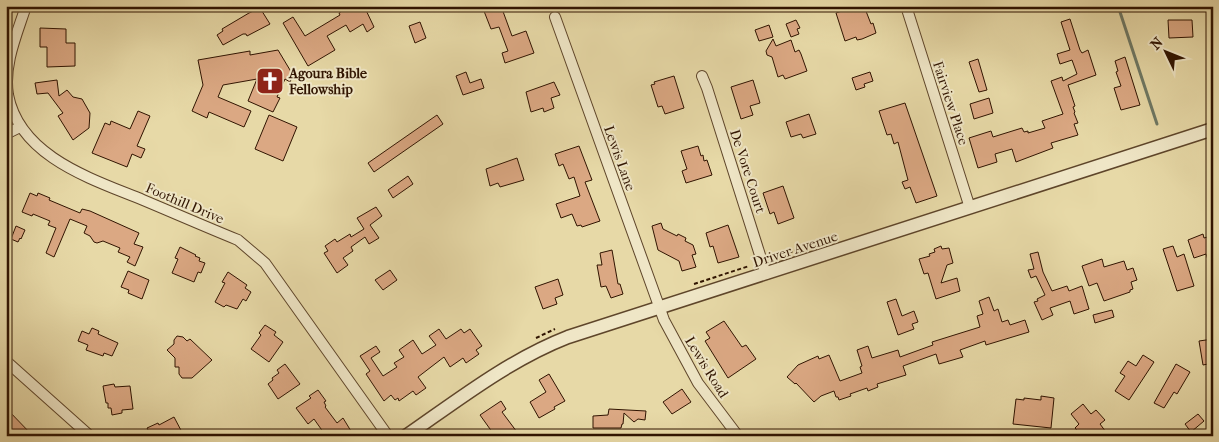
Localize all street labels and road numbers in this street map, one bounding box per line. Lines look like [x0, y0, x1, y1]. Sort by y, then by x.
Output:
street label: Fairview Place [929, 59, 972, 147]
street label: Lewis Lane [600, 123, 639, 193]
street label: De Vore Court [726, 127, 769, 215]
street label: Foothill Drive [143, 179, 227, 228]
street label: Driver Avenue [751, 228, 840, 271]
street label: Lewis Road [681, 333, 732, 401]

